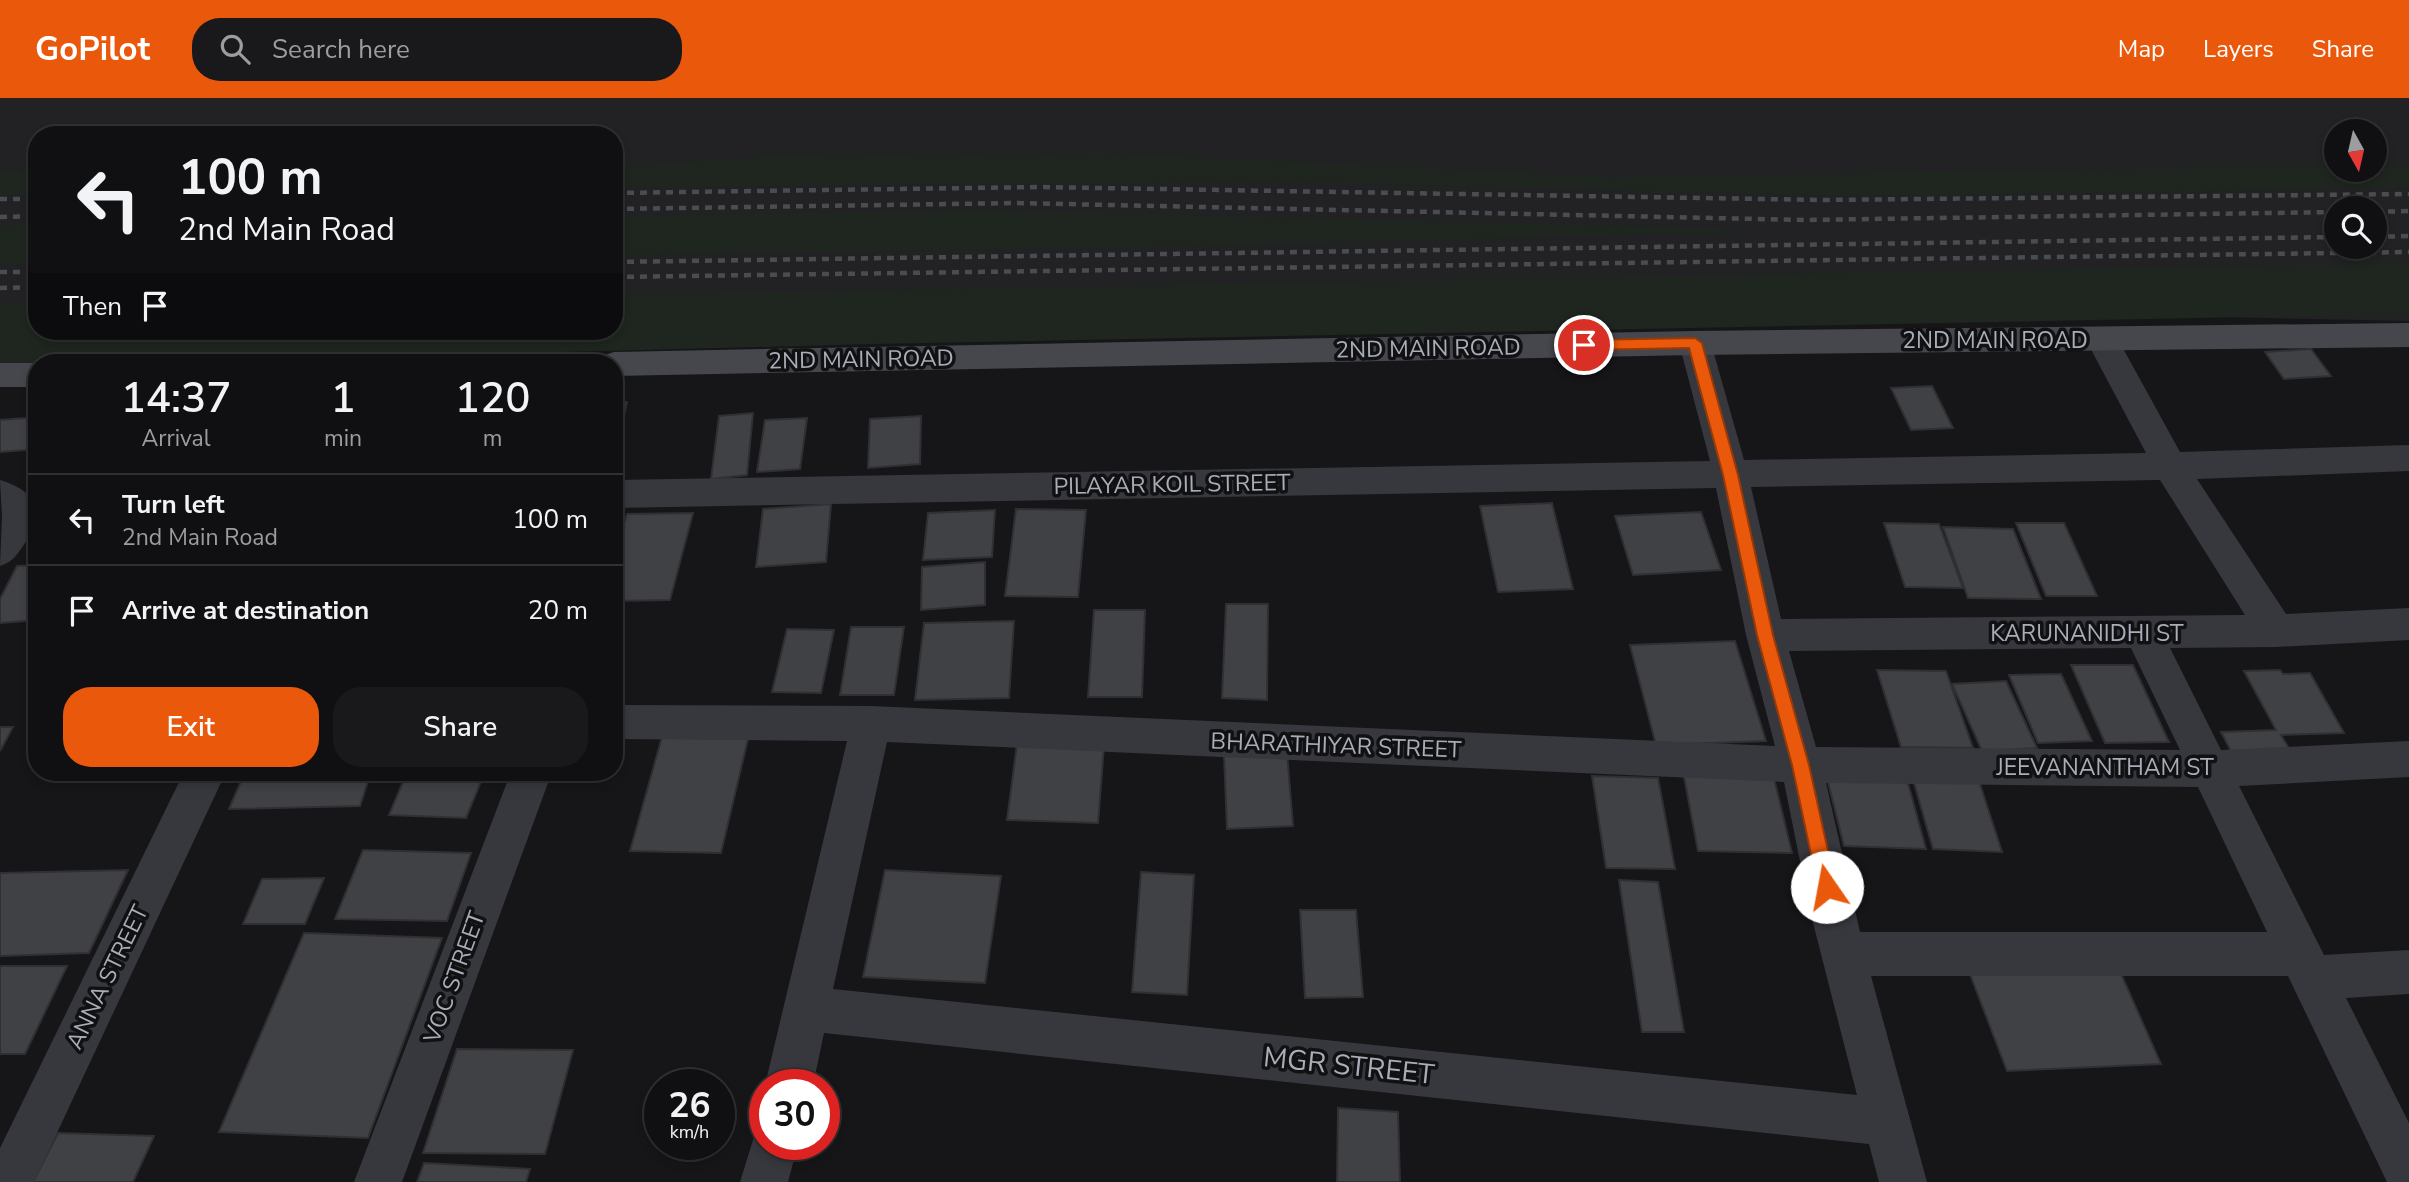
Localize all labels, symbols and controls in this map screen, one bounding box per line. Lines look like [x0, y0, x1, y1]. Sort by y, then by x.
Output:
search box [192, 18, 682, 81]
text: GoPilot [35, 27, 150, 72]
icon: search [216, 30, 254, 68]
text: Search here [272, 32, 410, 67]
text: Map [2118, 33, 2165, 65]
text: Layers [2203, 33, 2274, 65]
text: Share [2312, 33, 2374, 65]
north arrow [2324, 119, 2387, 182]
map controls [2324, 119, 2387, 259]
text: 100 m [178, 144, 322, 211]
icon: left [63, 154, 154, 245]
button: search [2324, 196, 2387, 259]
text: 2nd Main Road [178, 208, 395, 251]
icon: arrive [136, 287, 174, 325]
text: Then [63, 289, 122, 324]
pin [1554, 315, 1614, 375]
street label: 2ND MAIN ROAD [1902, 325, 2088, 356]
icon: arrive [1565, 326, 1603, 364]
street label: 2ND MAIN ROAD [1335, 331, 1521, 366]
street label: 2ND MAIN ROAD [768, 342, 954, 377]
text: 14:37 [121, 370, 231, 427]
text: 1 [330, 370, 356, 427]
text: 120 [455, 370, 530, 427]
text: Arrival [141, 423, 211, 454]
text: min [324, 423, 362, 454]
text: m [483, 423, 502, 454]
street label: PILAYAR KOIL STREET [1053, 467, 1291, 502]
text: Turn left [122, 487, 225, 522]
icon: left [63, 501, 101, 539]
text: 100 m [512, 502, 588, 537]
text: 2nd Main Road [122, 522, 278, 553]
icon: arrive [63, 592, 101, 630]
text: Arrive at destination [122, 593, 369, 628]
text: 20 m [528, 593, 588, 628]
street label: KARUNANIDHI ST [1990, 618, 2184, 649]
button: Exit [63, 687, 319, 767]
button: Share [333, 687, 588, 767]
street label: BHARATHIYAR STREET [1210, 726, 1462, 765]
street label: JEEVANANTHAM ST [1995, 752, 2214, 783]
position arrow [1790, 850, 1864, 924]
street label: ANNA STREET [59, 900, 156, 1055]
street label: VOC STREET [416, 907, 493, 1048]
street label: MGR STREET [1262, 1038, 1436, 1094]
speed limit sign: 30 [749, 1069, 840, 1160]
text: 26 [668, 1082, 711, 1129]
text: km/h [670, 1120, 709, 1144]

